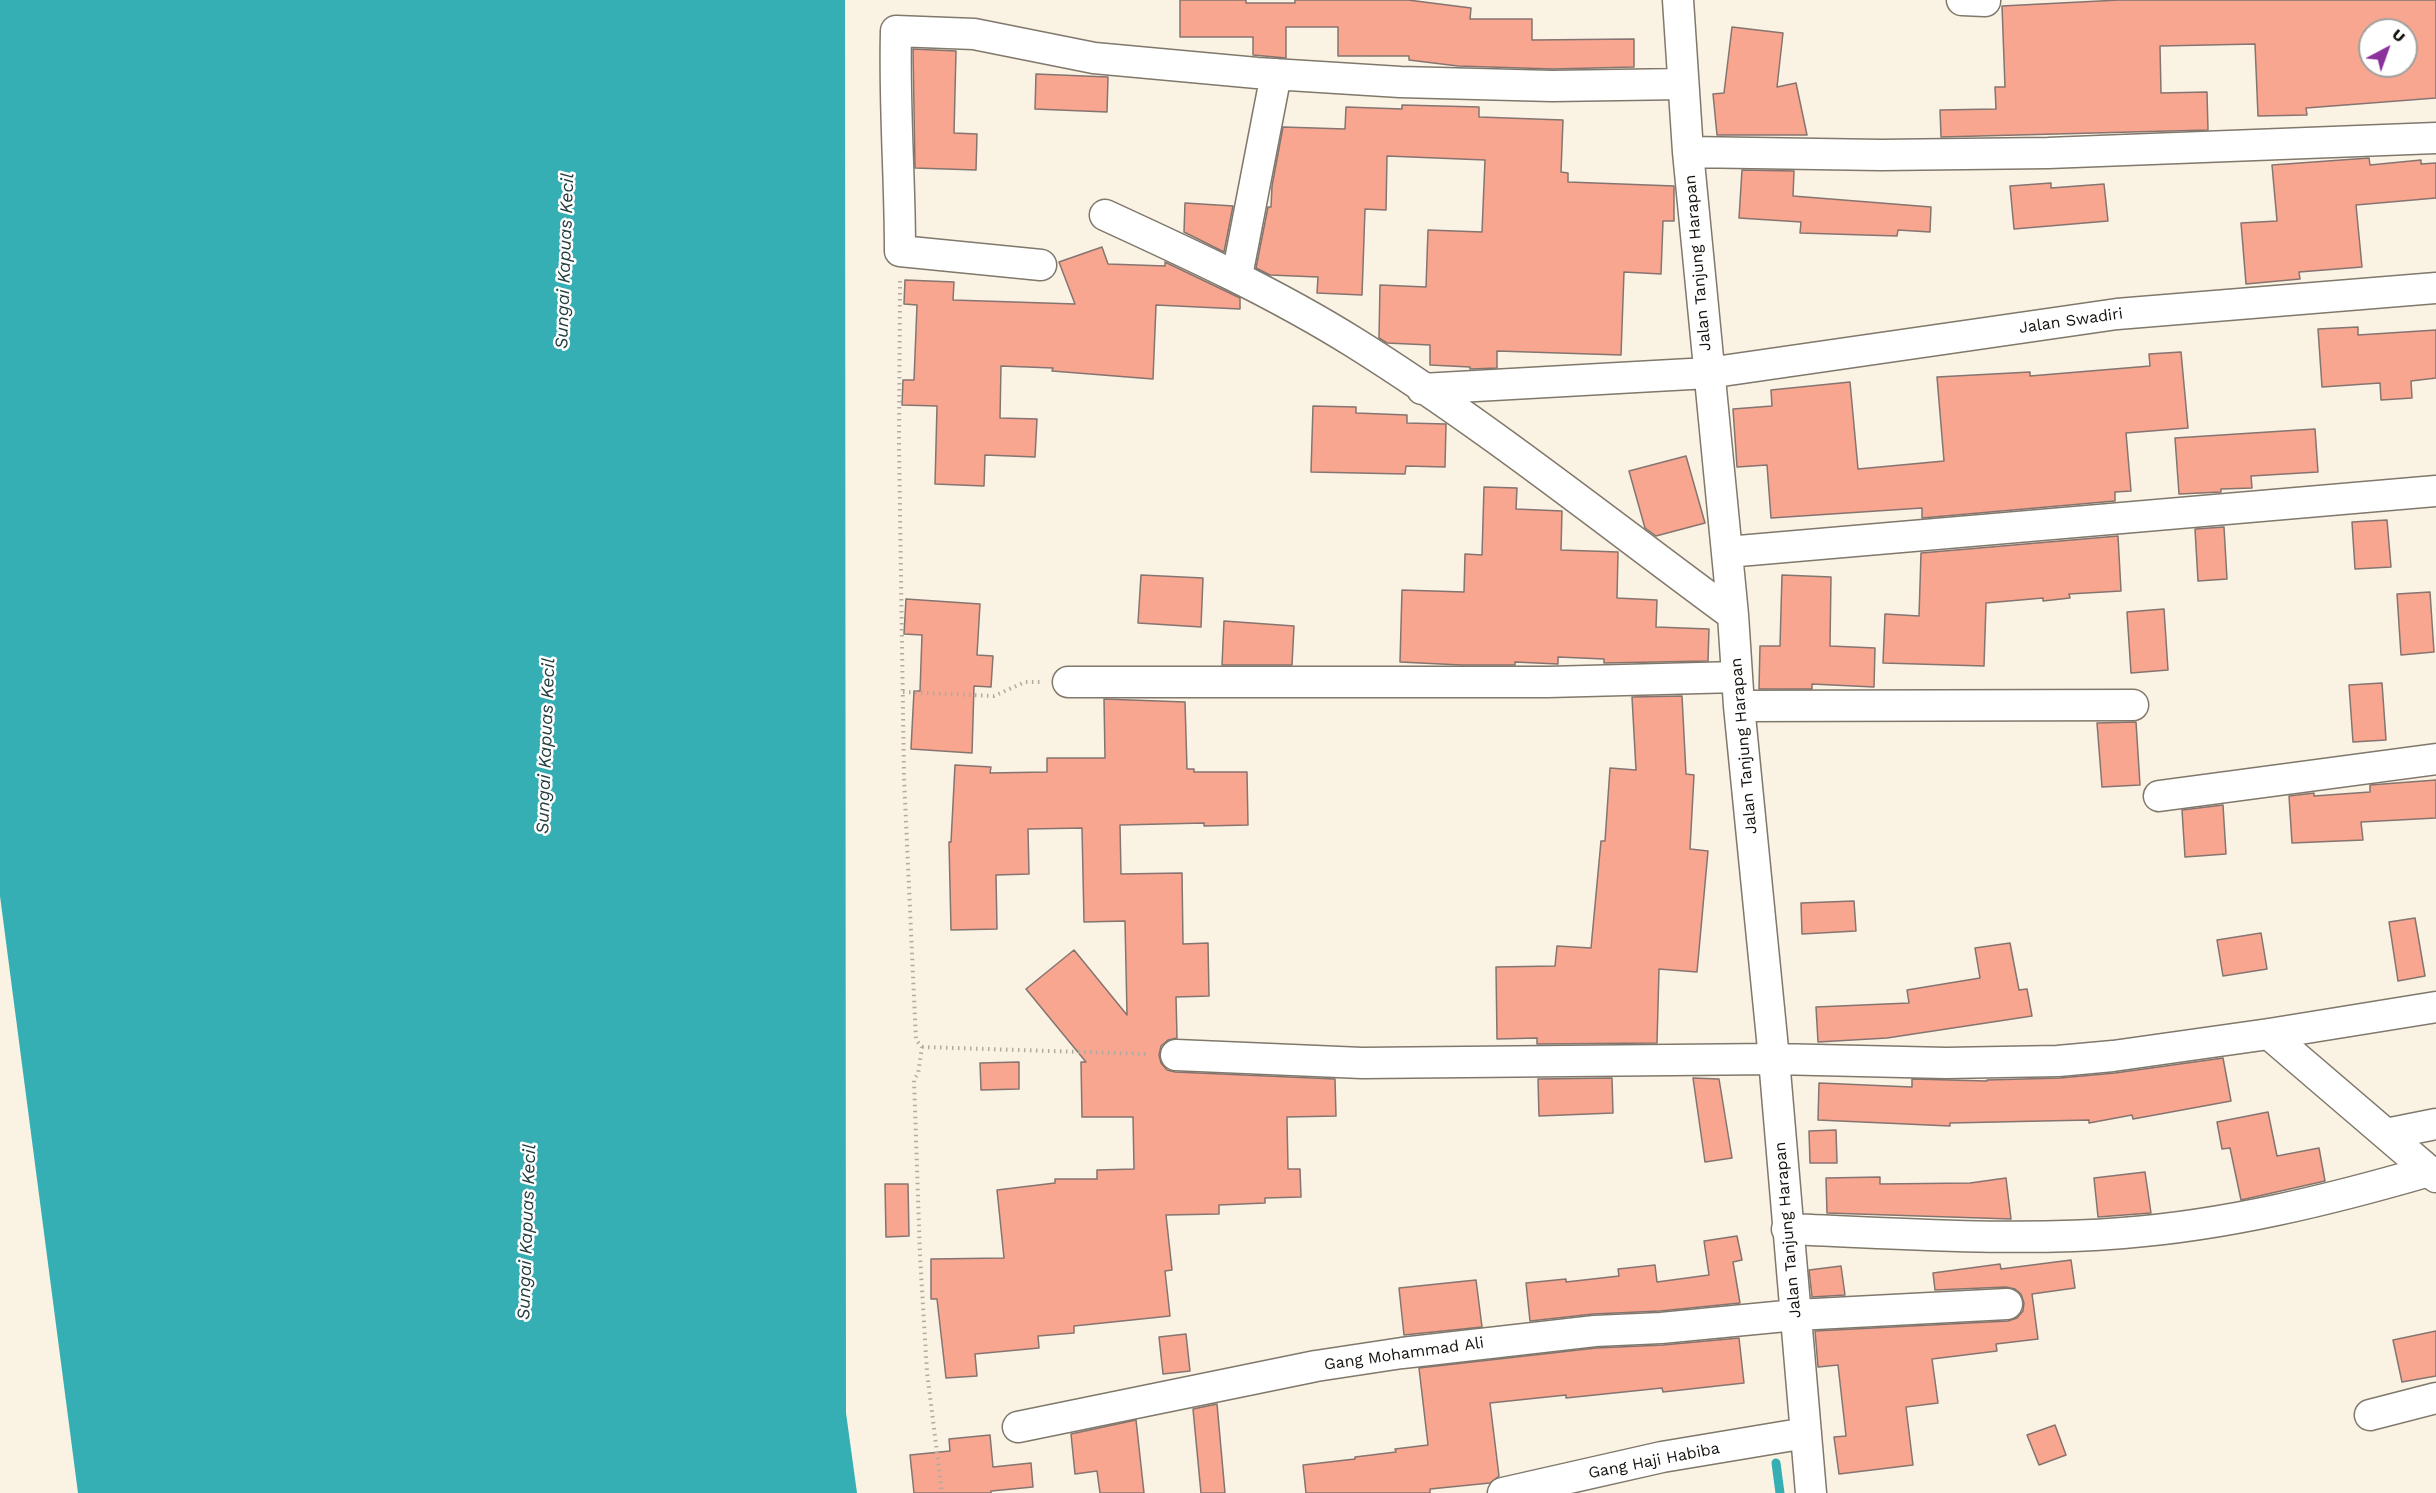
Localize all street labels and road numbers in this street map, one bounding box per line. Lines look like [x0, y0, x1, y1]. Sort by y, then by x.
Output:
street label: Jalan Tanjung Harapan [1681, 174, 1715, 352]
street label: Jalan Swadiri [2018, 304, 2124, 338]
street label: Jalan Tanjung Harapan [1727, 657, 1761, 835]
street label: Jalan Tanjung Harapan [1771, 1141, 1805, 1319]
street label: Gang Mohammad Ali [1323, 1333, 1485, 1375]
street label: Gang Haji Habiba [1587, 1439, 1721, 1483]

